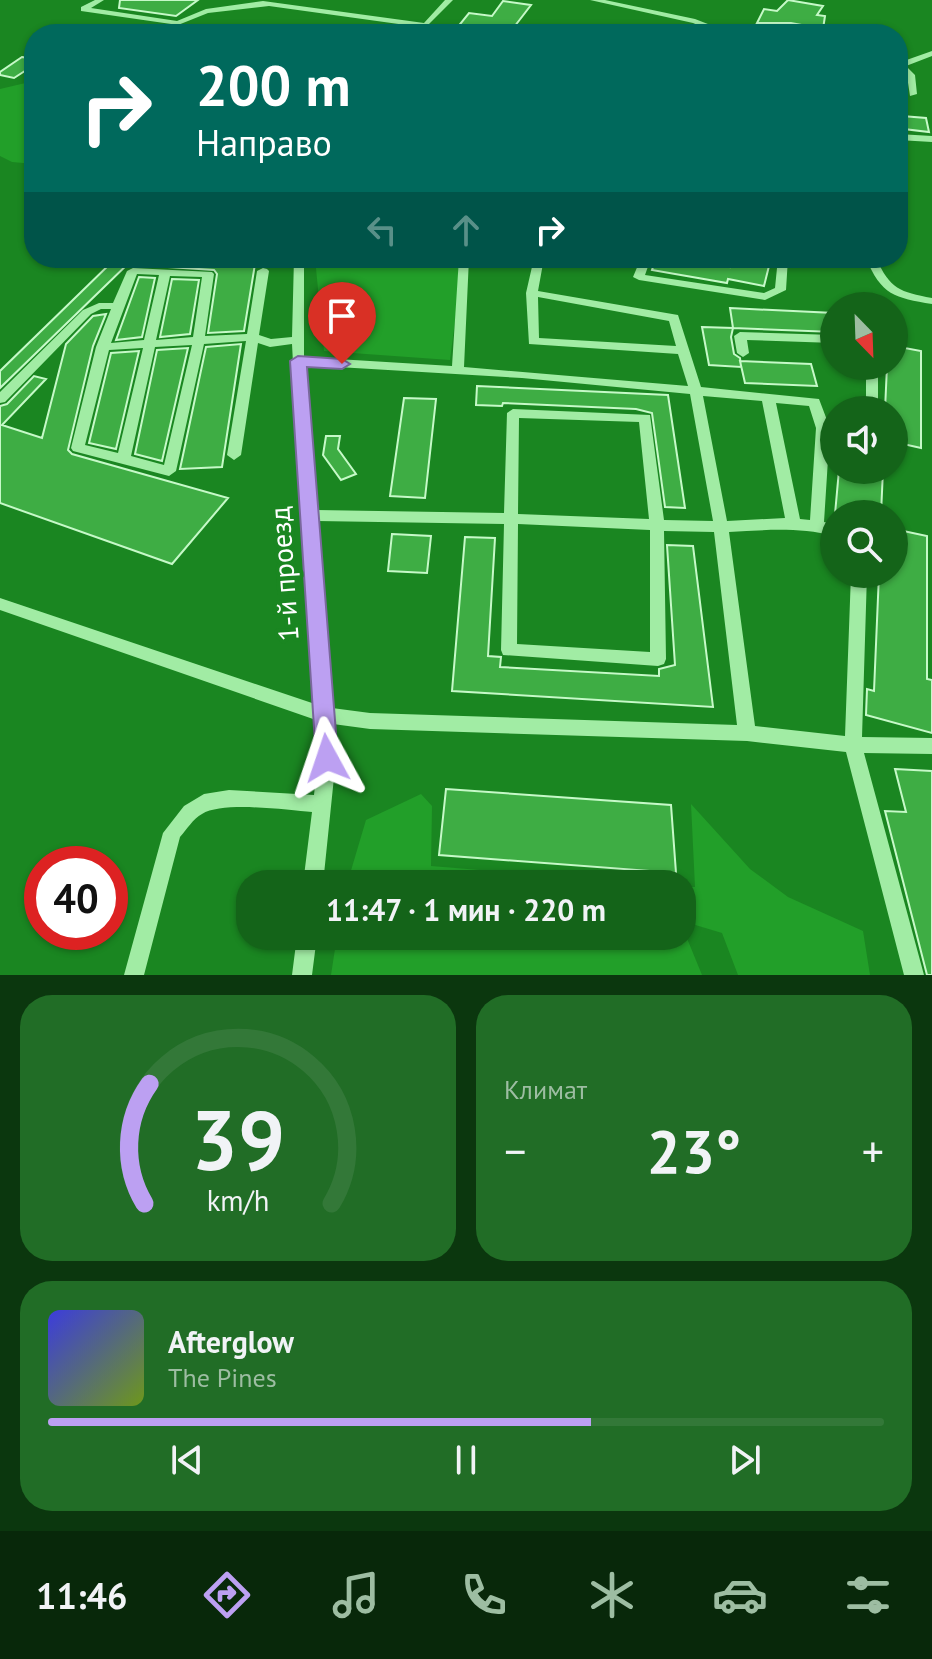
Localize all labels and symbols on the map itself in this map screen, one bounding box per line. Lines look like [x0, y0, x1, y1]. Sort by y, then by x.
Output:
pin [308, 282, 376, 364]
north arrow [820, 292, 908, 380]
street label: 1-й проезд [260, 505, 307, 643]
position arrow [285, 716, 369, 800]
speed limit sign: 40 [24, 846, 128, 950]

